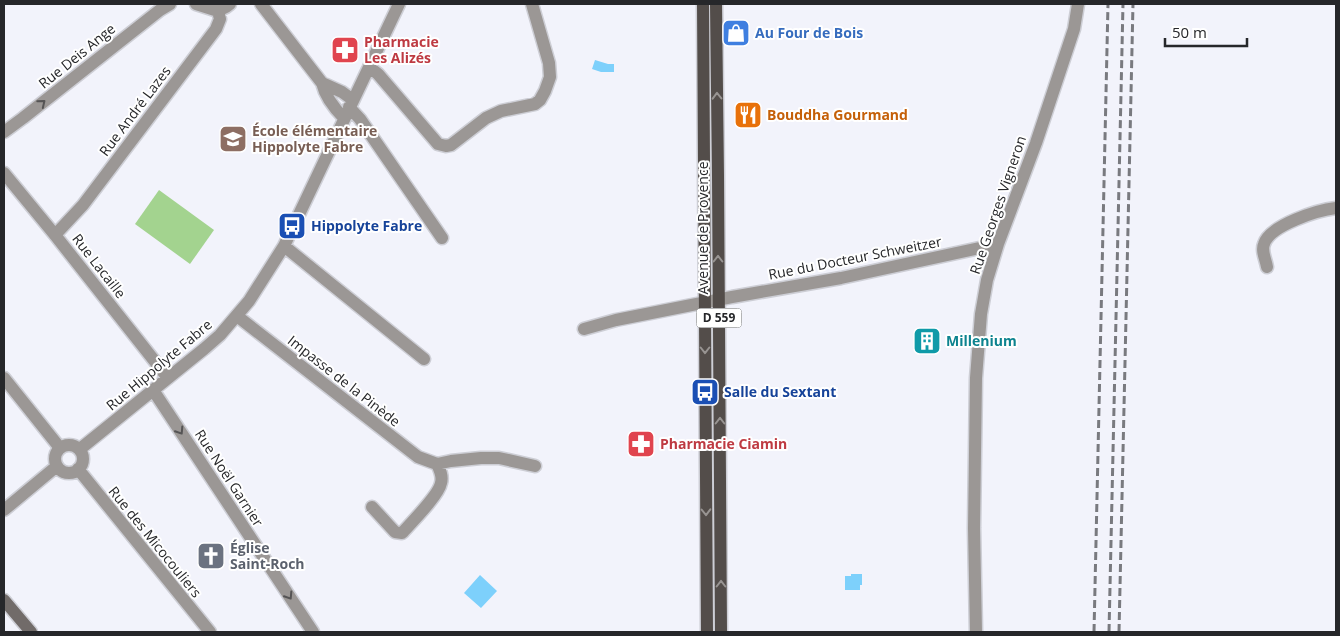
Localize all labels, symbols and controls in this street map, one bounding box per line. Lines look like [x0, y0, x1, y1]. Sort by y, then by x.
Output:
scale bar [1165, 15, 1248, 47]
shop icon: Au Four de Bois [721, 18, 751, 48]
street label: Rue Deis Ange [34, 19, 119, 92]
text: 50 m [1172, 22, 1207, 42]
place label: Au Four de Bois [755, 23, 863, 42]
place label: Pharmacie Les Alizés [364, 32, 439, 67]
pharmacy icon: Pharmacie Les Alizés [330, 35, 360, 65]
street label: Rue André Lazes [94, 62, 175, 160]
one-way arrow [712, 92, 722, 100]
one-way arrow [37, 99, 46, 108]
restaurant icon: Bouddha Gourmand [733, 100, 763, 130]
place label: Bouddha Gourmand [767, 105, 908, 124]
place label: École élémentaire Hippolyte Fabre [252, 121, 377, 156]
school or university icon: École élémentaire Hippolyte Fabre [218, 124, 248, 154]
street label: Rue Georges Vigneron [965, 133, 1030, 277]
street label: Avenue de Provence [693, 161, 712, 295]
bus stop icon: Hippolyte Fabre [277, 211, 307, 241]
place label: Hippolyte Fabre [311, 216, 422, 235]
street label: Rue Lacaille [68, 230, 131, 302]
street label: Rue du Docteur Schweitzer [767, 231, 943, 284]
one-way arrow [713, 254, 724, 262]
road number: D 559 [696, 308, 742, 328]
street label: Rue Hippolyte Fabre [102, 315, 216, 414]
building icon: Millenium [912, 326, 942, 356]
street label: Impasse de la Pinède [284, 331, 405, 431]
place label: Millenium [946, 331, 1017, 350]
one-way arrow [700, 346, 710, 354]
bus stop icon: Salle du Sextant [690, 377, 720, 407]
place label: Salle du Sextant [724, 382, 836, 401]
one-way arrow [715, 417, 725, 424]
one-way arrow [174, 425, 183, 434]
street label: Rue Noël Garnier [191, 426, 268, 530]
pharmacy icon: Pharmacie Ciamin [626, 429, 656, 459]
place label: Pharmacie Ciamin [660, 434, 787, 453]
street label: Rue des Micocouliers [105, 482, 206, 601]
one-way arrow [701, 509, 711, 517]
place label: Église Saint-Roch [230, 538, 305, 573]
church icon: Église Saint-Roch [196, 541, 226, 571]
one-way arrow [716, 579, 726, 587]
one-way arrow [283, 590, 292, 599]

